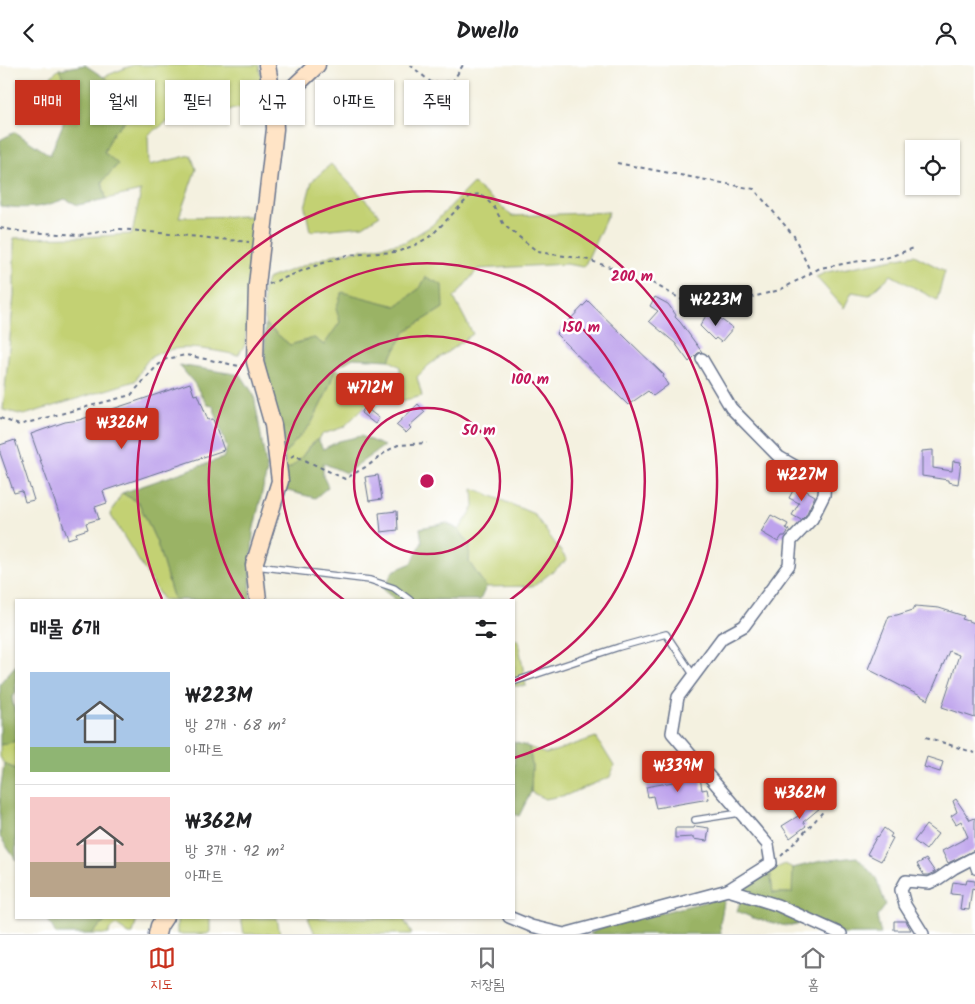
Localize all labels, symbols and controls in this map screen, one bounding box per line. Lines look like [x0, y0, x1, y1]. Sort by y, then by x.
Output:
text: Dwello [456, 15, 519, 50]
icon: back [15, 19, 43, 47]
icon: person [932, 19, 960, 47]
chip: 매매 [15, 80, 80, 125]
chip: 월세 [90, 80, 155, 125]
chip: 필터 [165, 80, 230, 125]
chip: 신규 [240, 80, 305, 125]
chip: 아파트 [315, 80, 394, 125]
chip: 주택 [404, 80, 469, 125]
map controls [905, 140, 960, 195]
button: locate [905, 140, 960, 195]
text: 200 m [611, 265, 653, 289]
pin: ₩223M [681, 285, 751, 327]
text: ₩223M [690, 288, 742, 313]
text: 150 m [562, 316, 600, 340]
text: 100 m [511, 368, 549, 392]
pin: ₩712M [335, 373, 405, 415]
text: ₩712M [347, 376, 393, 401]
pin: ₩326M [87, 407, 157, 450]
text: ₩326M [97, 411, 147, 436]
text: 50 m [461, 419, 496, 443]
pin: ₩227M [767, 459, 837, 502]
text: ₩227M [777, 463, 827, 488]
centre of rings [418, 472, 436, 490]
text: 매물 6개 [30, 613, 100, 646]
icon: filters [472, 615, 500, 643]
text: ₩223M [185, 680, 252, 713]
icon: home [70, 692, 130, 752]
text: 방 2개 · 68 m² [185, 713, 286, 738]
text: 아파트 [185, 738, 224, 763]
pin: ₩339M [643, 751, 713, 793]
text: ₩339M [653, 754, 703, 779]
pin: ₩362M [765, 777, 835, 820]
text: ₩362M [775, 781, 825, 806]
text: ₩362M [185, 806, 252, 839]
icon: home [70, 817, 130, 877]
text: 방 3개 · 92 m² [185, 839, 284, 864]
text: 아파트 [185, 864, 224, 889]
tab: 지도 [148, 944, 176, 996]
tab: 저장됨 [471, 944, 504, 996]
tab: 홈 [799, 944, 827, 996]

